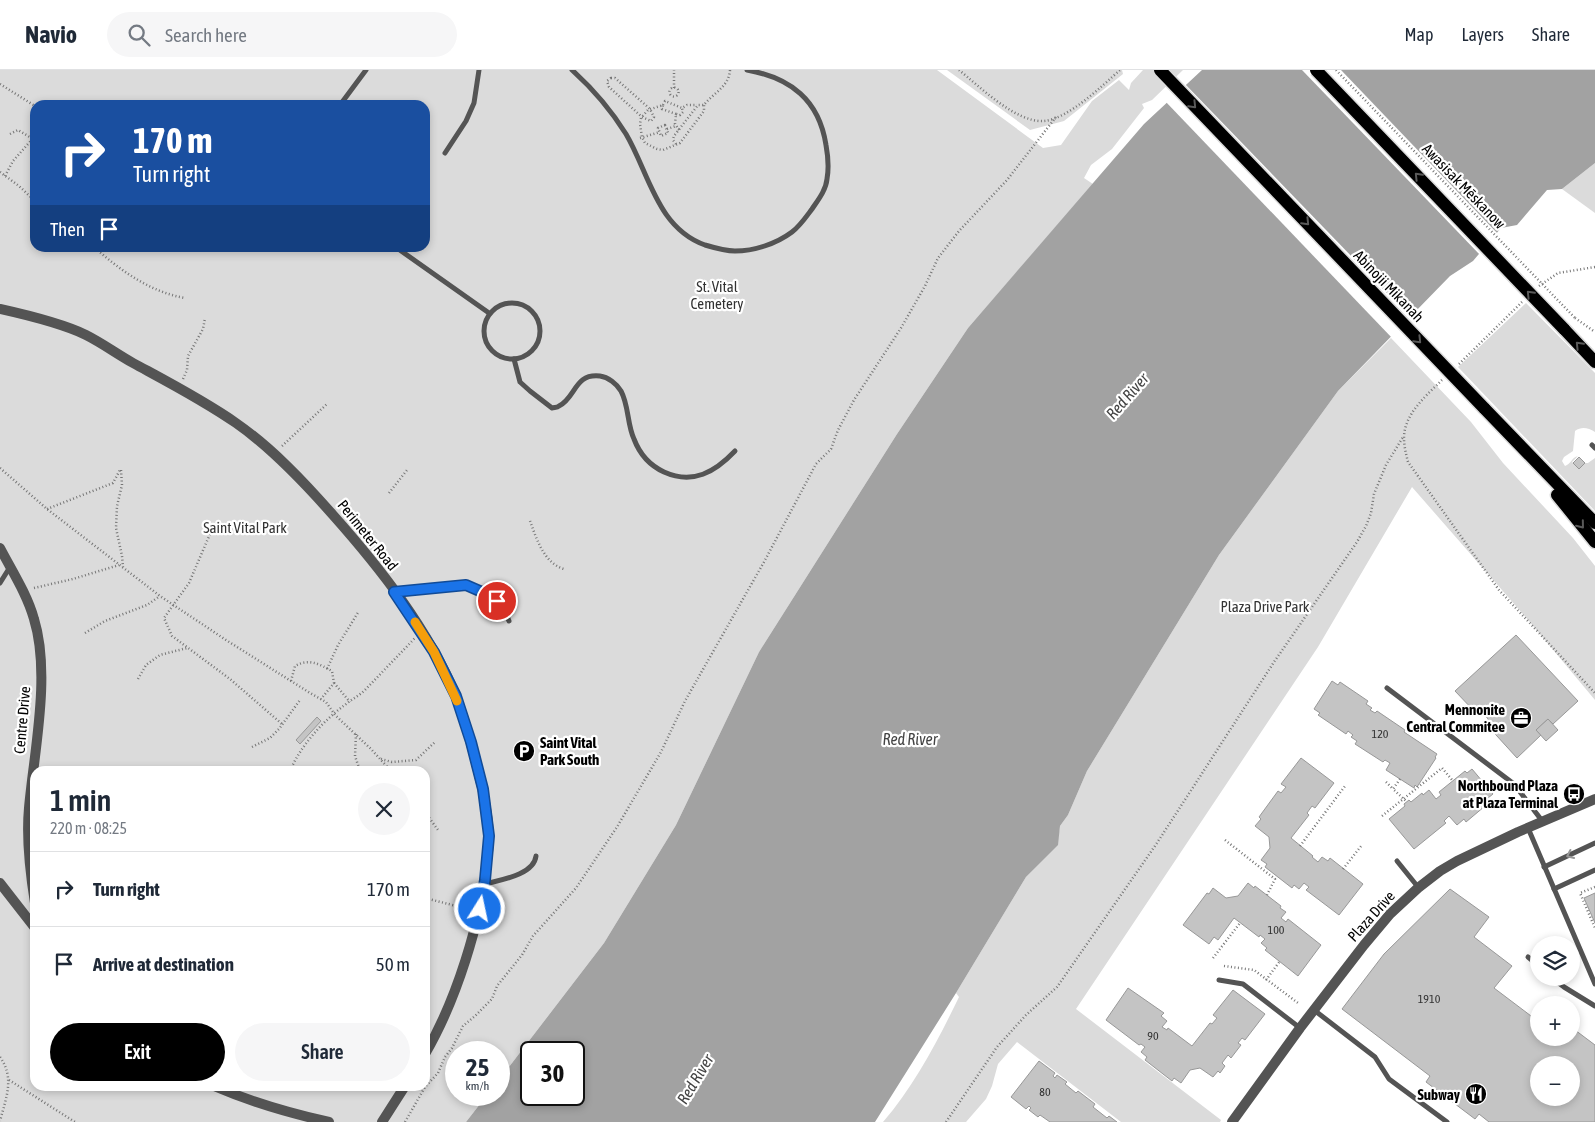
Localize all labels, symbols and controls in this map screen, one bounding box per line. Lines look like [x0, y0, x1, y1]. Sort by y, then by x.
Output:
search box [107, 12, 457, 57]
text: Navio [25, 21, 77, 48]
icon: search [125, 21, 153, 49]
text: Search here [165, 24, 247, 46]
text: Map [1404, 24, 1433, 45]
text: Layers [1461, 24, 1504, 45]
text: Share [1532, 24, 1570, 45]
one-way arrow [1187, 99, 1196, 108]
icon: right [50, 120, 115, 185]
text: 170 m [133, 120, 212, 160]
street label: Awasisak Mēskanow [1419, 140, 1509, 232]
text: Turn right [133, 161, 210, 187]
one-way arrow [1415, 173, 1424, 182]
icon: arrive [95, 215, 123, 243]
one-way arrow [1300, 217, 1309, 226]
text: Then [50, 218, 85, 240]
street label: Abinojii Mikanah [1350, 247, 1428, 325]
park label: St. Vital Cemetery [691, 278, 743, 312]
one-way arrow [1527, 290, 1536, 299]
one-way arrow [1412, 334, 1421, 343]
one-way arrow [1576, 342, 1585, 351]
water label: Red River [1102, 368, 1153, 423]
street label: Perimeter Road [334, 496, 402, 574]
park label: Saint Vital Park [203, 519, 287, 536]
one-way arrow [1576, 519, 1584, 528]
pin [476, 580, 518, 622]
icon: arrive [483, 587, 511, 615]
park label: Plaza Drive Park [1221, 598, 1310, 615]
street label: Centre Drive [11, 685, 33, 754]
place label: Mennonite Central Commitee [1406, 701, 1505, 735]
office icon: Mennonite Central Commitee [1509, 706, 1533, 730]
house number: 120 [1372, 727, 1389, 741]
water label: Red River [883, 730, 939, 748]
place label: Saint Vital Park South [540, 734, 599, 768]
parking icon: Saint Vital Park South [512, 739, 536, 763]
place label: Northbound Plaza at Plaza Terminal [1458, 777, 1559, 811]
bus stop icon: Northbound Plaza at Plaza Terminal [1562, 782, 1586, 806]
text: 1 min [50, 783, 111, 817]
button: close [358, 783, 410, 835]
text: 220 m · 08:25 [50, 819, 127, 837]
one-way arrow [1566, 849, 1575, 859]
icon: right [50, 875, 78, 903]
text: Turn right [93, 878, 160, 900]
text: 170 m [367, 878, 410, 900]
position arrow [453, 882, 505, 934]
street label: Plaza Drive [1344, 887, 1398, 945]
house number: 100 [1268, 923, 1285, 937]
map controls [1530, 936, 1580, 1106]
button: layers [1530, 936, 1580, 986]
icon: arrive [50, 950, 78, 978]
text: Arrive at destination [93, 953, 234, 975]
text: 50 m [376, 953, 410, 975]
house number: 1910 [1418, 992, 1441, 1006]
button: + [1530, 996, 1580, 1046]
button: Exit [50, 1023, 225, 1081]
button: Share [235, 1023, 410, 1081]
house number: 90 [1147, 1029, 1159, 1043]
speed limit sign: 30 [520, 1041, 585, 1106]
water label: Red River [673, 1050, 717, 1107]
text: 25 [466, 1053, 489, 1081]
button: − [1530, 1056, 1580, 1106]
text: km/h [466, 1079, 489, 1093]
restaurant icon: Subway [1464, 1082, 1488, 1106]
house number: 80 [1039, 1085, 1051, 1099]
place label: Subway [1418, 1086, 1461, 1103]

